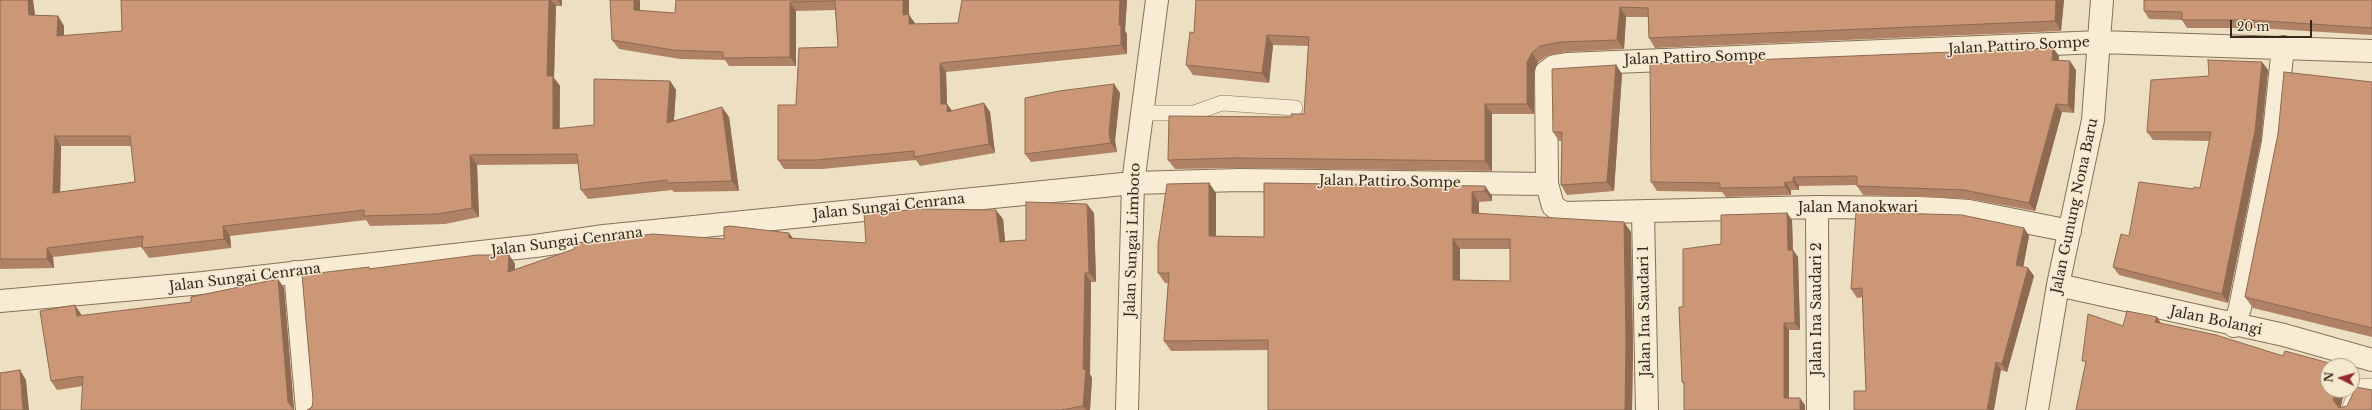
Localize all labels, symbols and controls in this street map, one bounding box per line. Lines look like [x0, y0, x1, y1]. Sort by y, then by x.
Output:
scale bar [2232, 12, 2314, 38]
text: 20 m [2237, 19, 2269, 34]
street label: Jalan Pattiro Sompe [1948, 34, 2090, 58]
street label: Jalan Pattiro Sompe [1624, 47, 1766, 69]
street label: Jalan Gunung Nona Baru [2048, 117, 2102, 295]
street label: Jalan Sungai Limboto [1122, 163, 1144, 317]
street label: Jalan Pattiro Sompe [1319, 172, 1461, 192]
street label: Jalan Sungai Cenrana [812, 191, 966, 223]
street label: Jalan Manokwari [1798, 200, 1918, 216]
street label: Jalan Sungai Cenrana [490, 224, 644, 260]
street label: Jalan Ina Saudari 2 [1809, 242, 1825, 376]
street label: Jalan Ina Saudari 1 [1635, 245, 1655, 377]
street label: Jalan Sungai Cenrana [168, 260, 322, 296]
street label: Jalan Bolangi [2168, 303, 2264, 339]
north arrow [2320, 358, 2360, 398]
text: N [2322, 371, 2336, 383]

